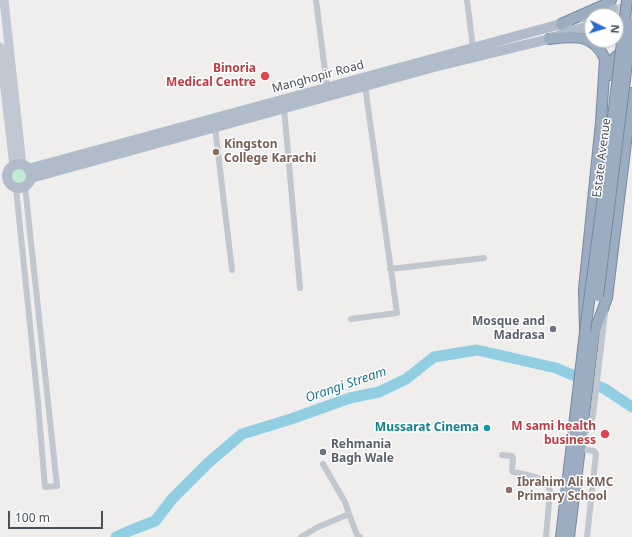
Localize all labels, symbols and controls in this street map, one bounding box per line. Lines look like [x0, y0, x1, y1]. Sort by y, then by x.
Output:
north arrow [584, 8, 624, 48]
text: N [608, 24, 623, 34]
street label: Manghopir Road [271, 58, 365, 96]
place label: Binoria Medical Centre [166, 62, 256, 90]
marker: Binoria Medical Centre [259, 70, 271, 82]
street label: Estate Avenue [590, 118, 614, 198]
place label: Kingston College Karachi [224, 138, 316, 166]
marker: Kingston College Karachi [211, 147, 221, 157]
place label: Mosque and Madrasa [472, 315, 545, 343]
marker: Mosque and Madrasa [548, 324, 558, 334]
water label: Orangi Stream [304, 364, 388, 406]
place label: M sami health business [511, 420, 596, 448]
place label: Mussarat Cinema [375, 421, 479, 435]
marker: Mussarat Cinema [482, 423, 492, 433]
marker: M sami health business [599, 428, 611, 440]
place label: Rehmania Bagh Wale [331, 438, 394, 466]
marker: Rehmania Bagh Wale [318, 447, 328, 457]
place label: Ibrahim Ali KMC Primary School [517, 476, 613, 504]
marker: Ibrahim Ali KMC Primary School [504, 485, 514, 495]
scale bar [10, 503, 105, 529]
text: 100 m [15, 509, 50, 526]

